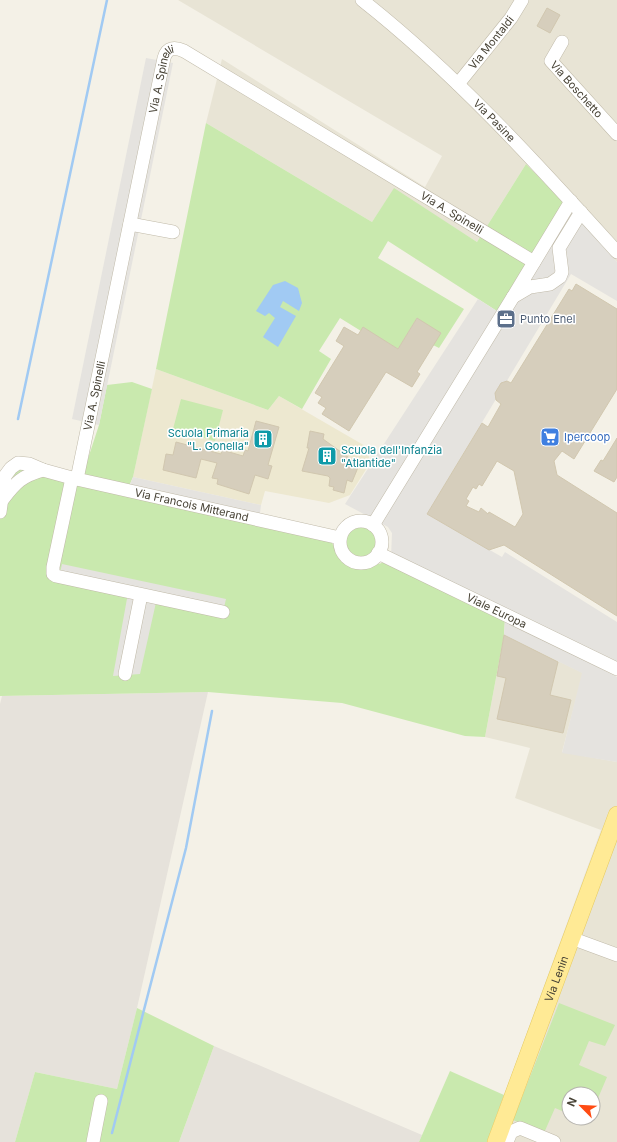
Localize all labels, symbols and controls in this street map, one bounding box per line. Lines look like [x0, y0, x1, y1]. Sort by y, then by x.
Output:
street label: Via Montaldi [466, 13, 517, 72]
street label: Via A. Spinelli [146, 42, 175, 115]
street label: Via Boschetto [547, 58, 606, 121]
street label: Via Pasine [470, 96, 518, 145]
street label: Via A. Spinelli [418, 188, 486, 237]
office icon: Punto Enel [495, 308, 517, 330]
place label: Punto Enel [520, 312, 575, 326]
street label: Via A. Spinelli [80, 360, 108, 432]
place label: Scuola Primaria "L. Gonella" [168, 426, 249, 453]
supermarket icon: Ipercoop [539, 426, 561, 448]
building icon: Scuola Primaria "L. Gonella" [252, 428, 274, 450]
place label: Ipercoop [564, 430, 611, 444]
place label: Scuola dell'Infanzia "Atlantide" [341, 443, 442, 470]
building icon: Scuola dell'Infanzia "Atlantide" [316, 445, 338, 467]
street label: Via Francois Mitterand [133, 485, 250, 524]
street label: Viale Europa [464, 590, 529, 631]
street label: Via Lenin [542, 954, 571, 1004]
north arrow [561, 1086, 601, 1126]
text: N [564, 1095, 580, 1109]

